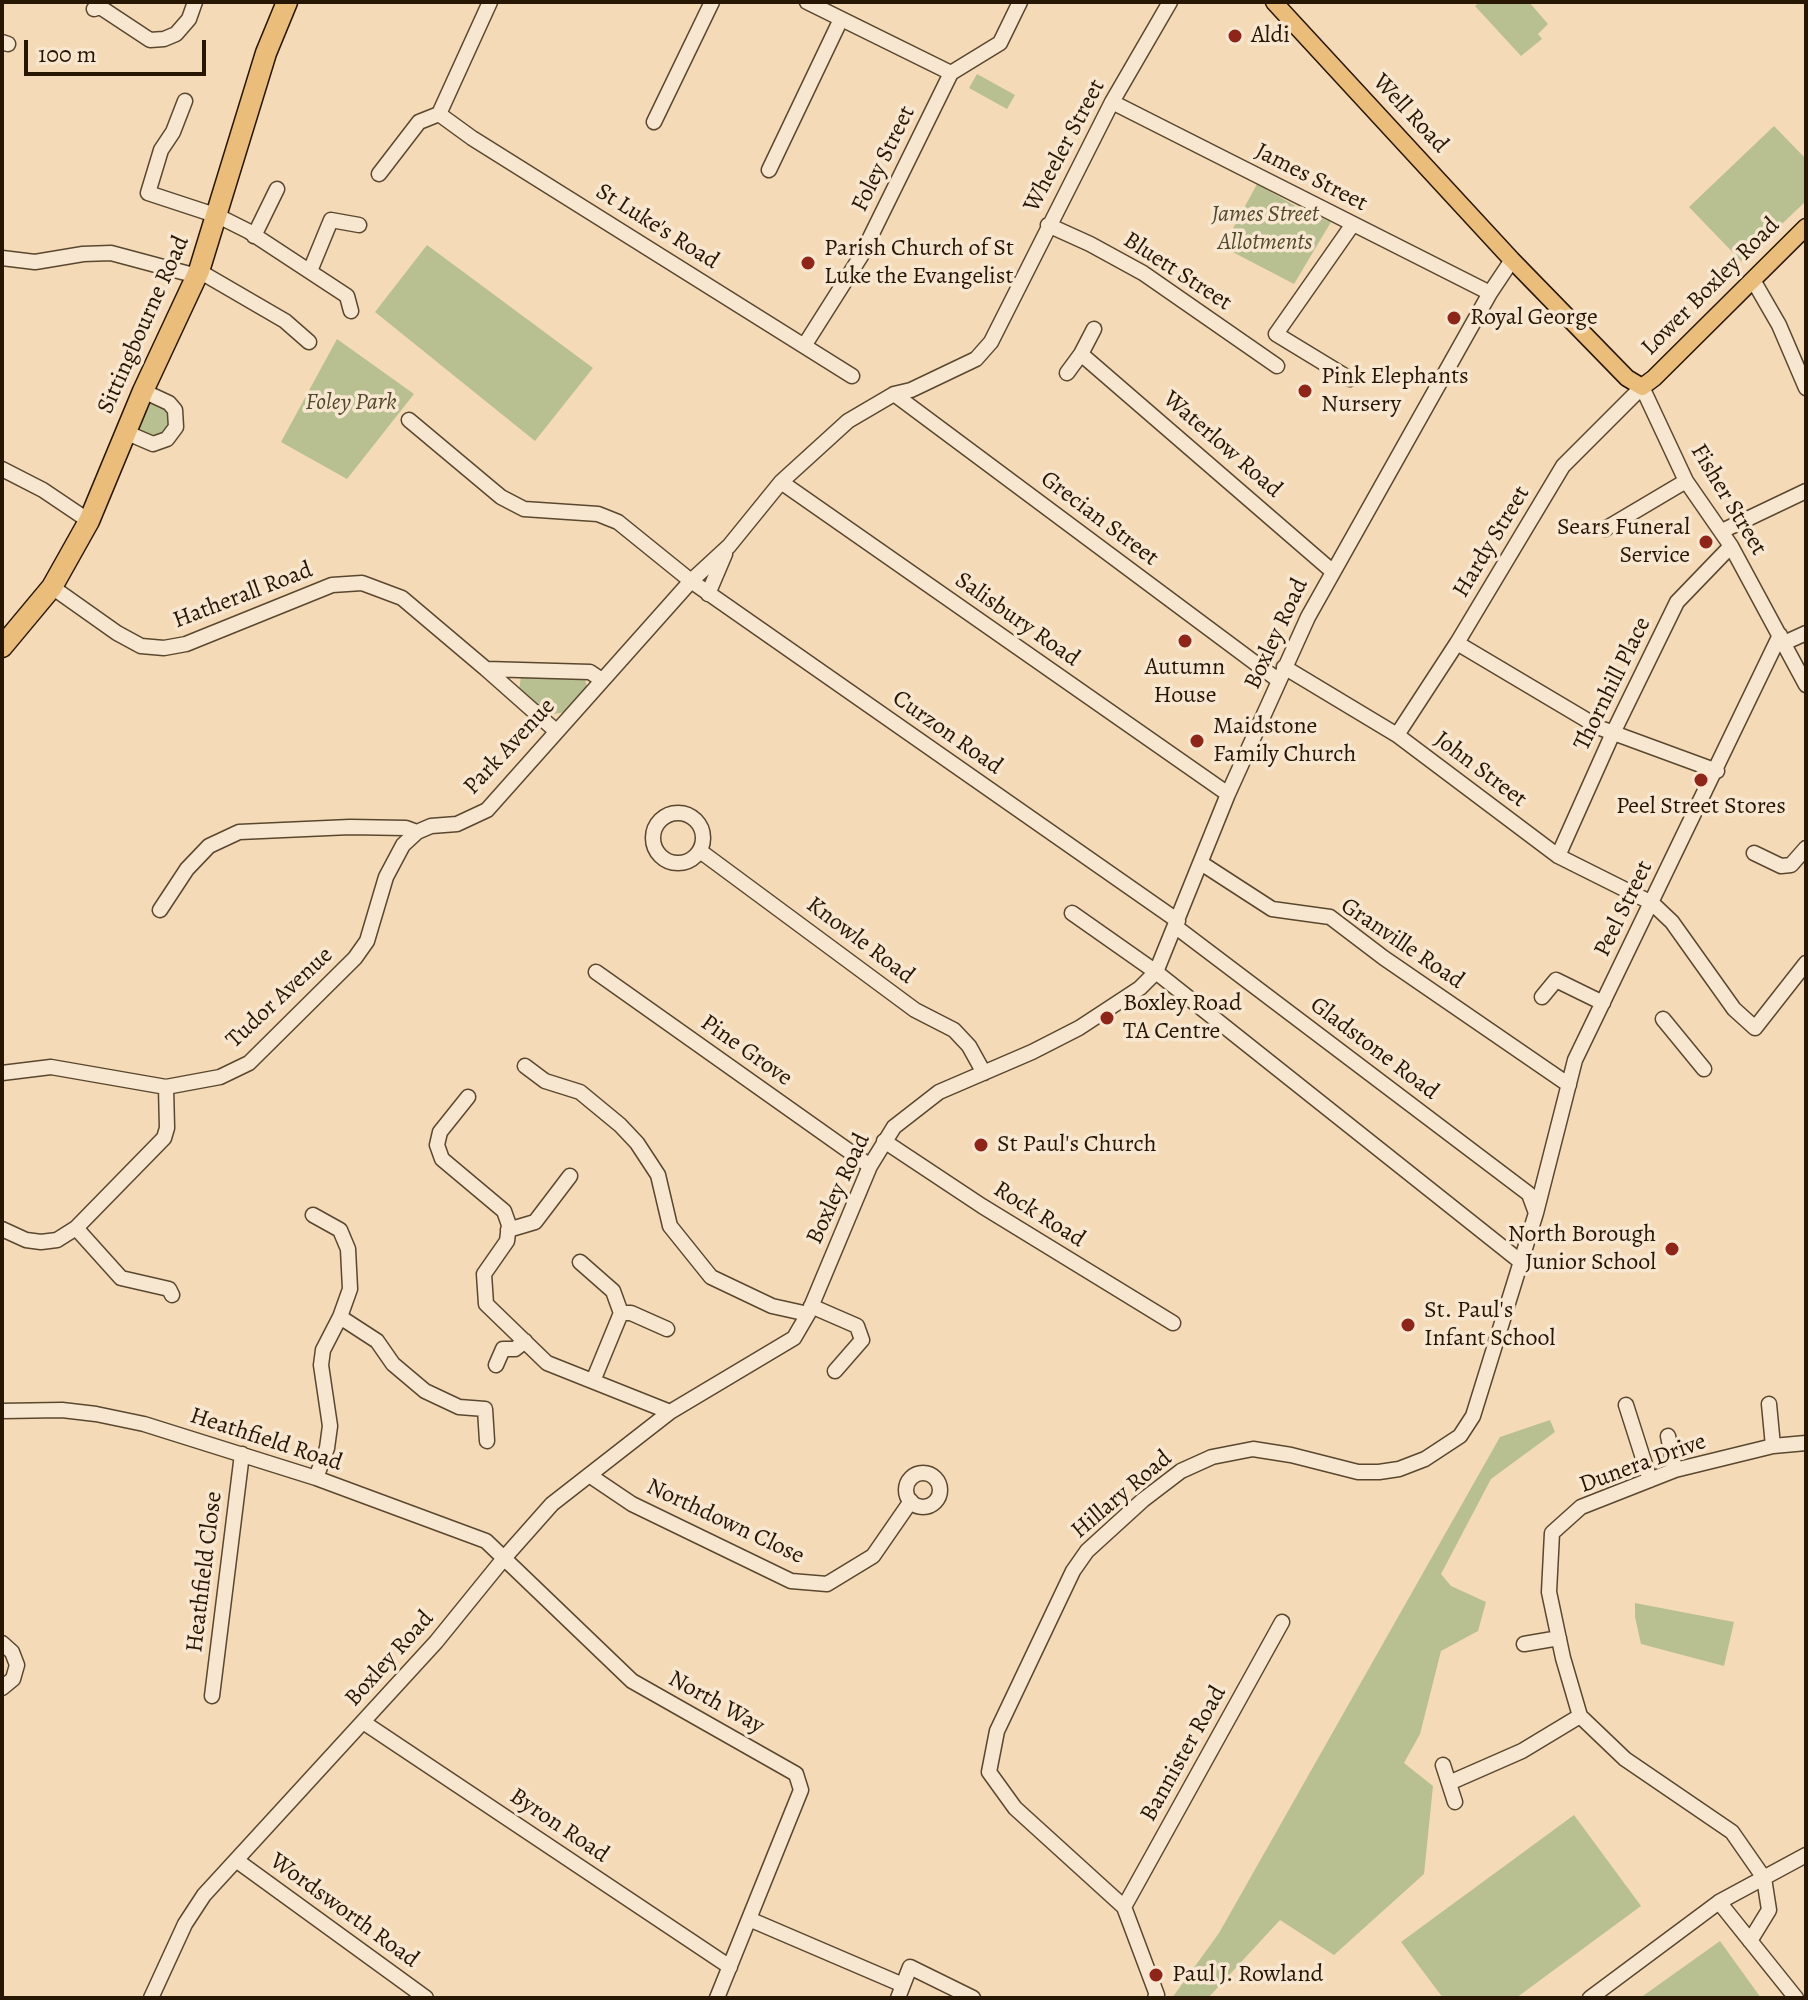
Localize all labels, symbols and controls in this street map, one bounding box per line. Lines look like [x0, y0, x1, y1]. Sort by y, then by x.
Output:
place label: Aldi [1251, 22, 1290, 50]
scale bar [28, 24, 210, 74]
marker: Aldi [1226, 27, 1244, 45]
text: 100 m [38, 38, 97, 70]
street label: Well Road [1366, 68, 1454, 160]
street label: Wheeler Street [1018, 75, 1112, 217]
street label: Foley Street [846, 101, 922, 217]
street label: James Street [1250, 137, 1372, 219]
street label: St Luke's Road [590, 178, 724, 276]
park label: James Street Allotments [1211, 201, 1319, 257]
street label: Lower Boxley Road [1636, 212, 1786, 362]
street label: Bluett Street [1117, 226, 1237, 318]
street label: Sittingbourne Road [92, 231, 196, 419]
place label: Parish Church of St Luke the Evangelist [824, 235, 1014, 291]
marker: Parish Church of St Luke the Evangelist [799, 254, 817, 272]
place label: Royal George [1470, 304, 1598, 332]
marker: Royal George [1445, 309, 1463, 327]
place label: Pink Elephants Nursery [1321, 363, 1469, 419]
marker: Pink Elephants Nursery [1296, 382, 1314, 400]
street label: Waterlow Road [1156, 385, 1288, 505]
park label: Foley Park [305, 389, 397, 417]
street label: Fisher Street [1684, 439, 1772, 561]
street label: Grecian Street [1034, 465, 1164, 573]
street label: Hardy Street [1447, 481, 1537, 603]
place label: Sears Funeral Service [1557, 514, 1690, 570]
marker: Sears Funeral Service [1697, 533, 1715, 551]
street label: Hatherall Road [169, 556, 317, 636]
street label: Salisbury Road [949, 566, 1085, 674]
street label: Boxley Road [1239, 574, 1315, 694]
street label: Thornhill Place [1568, 613, 1658, 755]
marker: Autumn House [1176, 632, 1194, 650]
place label: Autumn House [1145, 654, 1225, 710]
street label: Curzon Road [886, 684, 1008, 782]
street label: Park Avenue [458, 693, 562, 801]
place label: Maidstone Family Church [1213, 713, 1356, 769]
street label: John Street [1428, 726, 1532, 814]
marker: Maidstone Family Church [1188, 732, 1206, 750]
marker: Peel Street Stores [1692, 771, 1710, 789]
place label: Peel Street Stores [1616, 793, 1786, 821]
street label: Peel Street [1588, 856, 1660, 962]
street label: Knowle Road [800, 891, 920, 991]
street label: Granville Road [1335, 892, 1469, 996]
street label: Tudor Avenue [221, 941, 339, 1055]
place label: Boxley Road TA Centre [1123, 990, 1242, 1046]
street label: Gladstone Road [1304, 991, 1444, 1107]
street label: Pine Grove [695, 1009, 797, 1093]
marker: Boxley Road TA Centre [1098, 1009, 1116, 1027]
street label: Boxley Road [801, 1129, 877, 1249]
place label: St Paul's Church [997, 1131, 1157, 1159]
marker: St Paul's Church [972, 1136, 990, 1154]
street label: Rock Road [988, 1176, 1090, 1254]
place label: North Borough Junior School [1508, 1221, 1656, 1277]
marker: North Borough Junior School [1663, 1240, 1681, 1258]
place label: St. Paul's Infant School [1424, 1297, 1555, 1353]
marker: St. Paul's Infant School [1399, 1316, 1417, 1334]
street label: Heathfield Road [186, 1402, 346, 1478]
street label: Dunera Drive [1576, 1428, 1710, 1500]
street label: Hillary Road [1066, 1445, 1178, 1545]
street label: Northdown Close [641, 1473, 809, 1571]
street label: Heathfield Close [181, 1490, 229, 1654]
street label: Boxley Road [339, 1605, 441, 1713]
street label: North Way [663, 1665, 769, 1741]
street label: Bannister Road [1135, 1681, 1233, 1827]
street label: Byron Road [504, 1782, 614, 1870]
street label: Wordsworth Road [264, 1847, 424, 1975]
place label: Paul J. Rowland [1172, 1961, 1324, 1989]
marker: Paul J. Rowland [1147, 1966, 1165, 1984]

